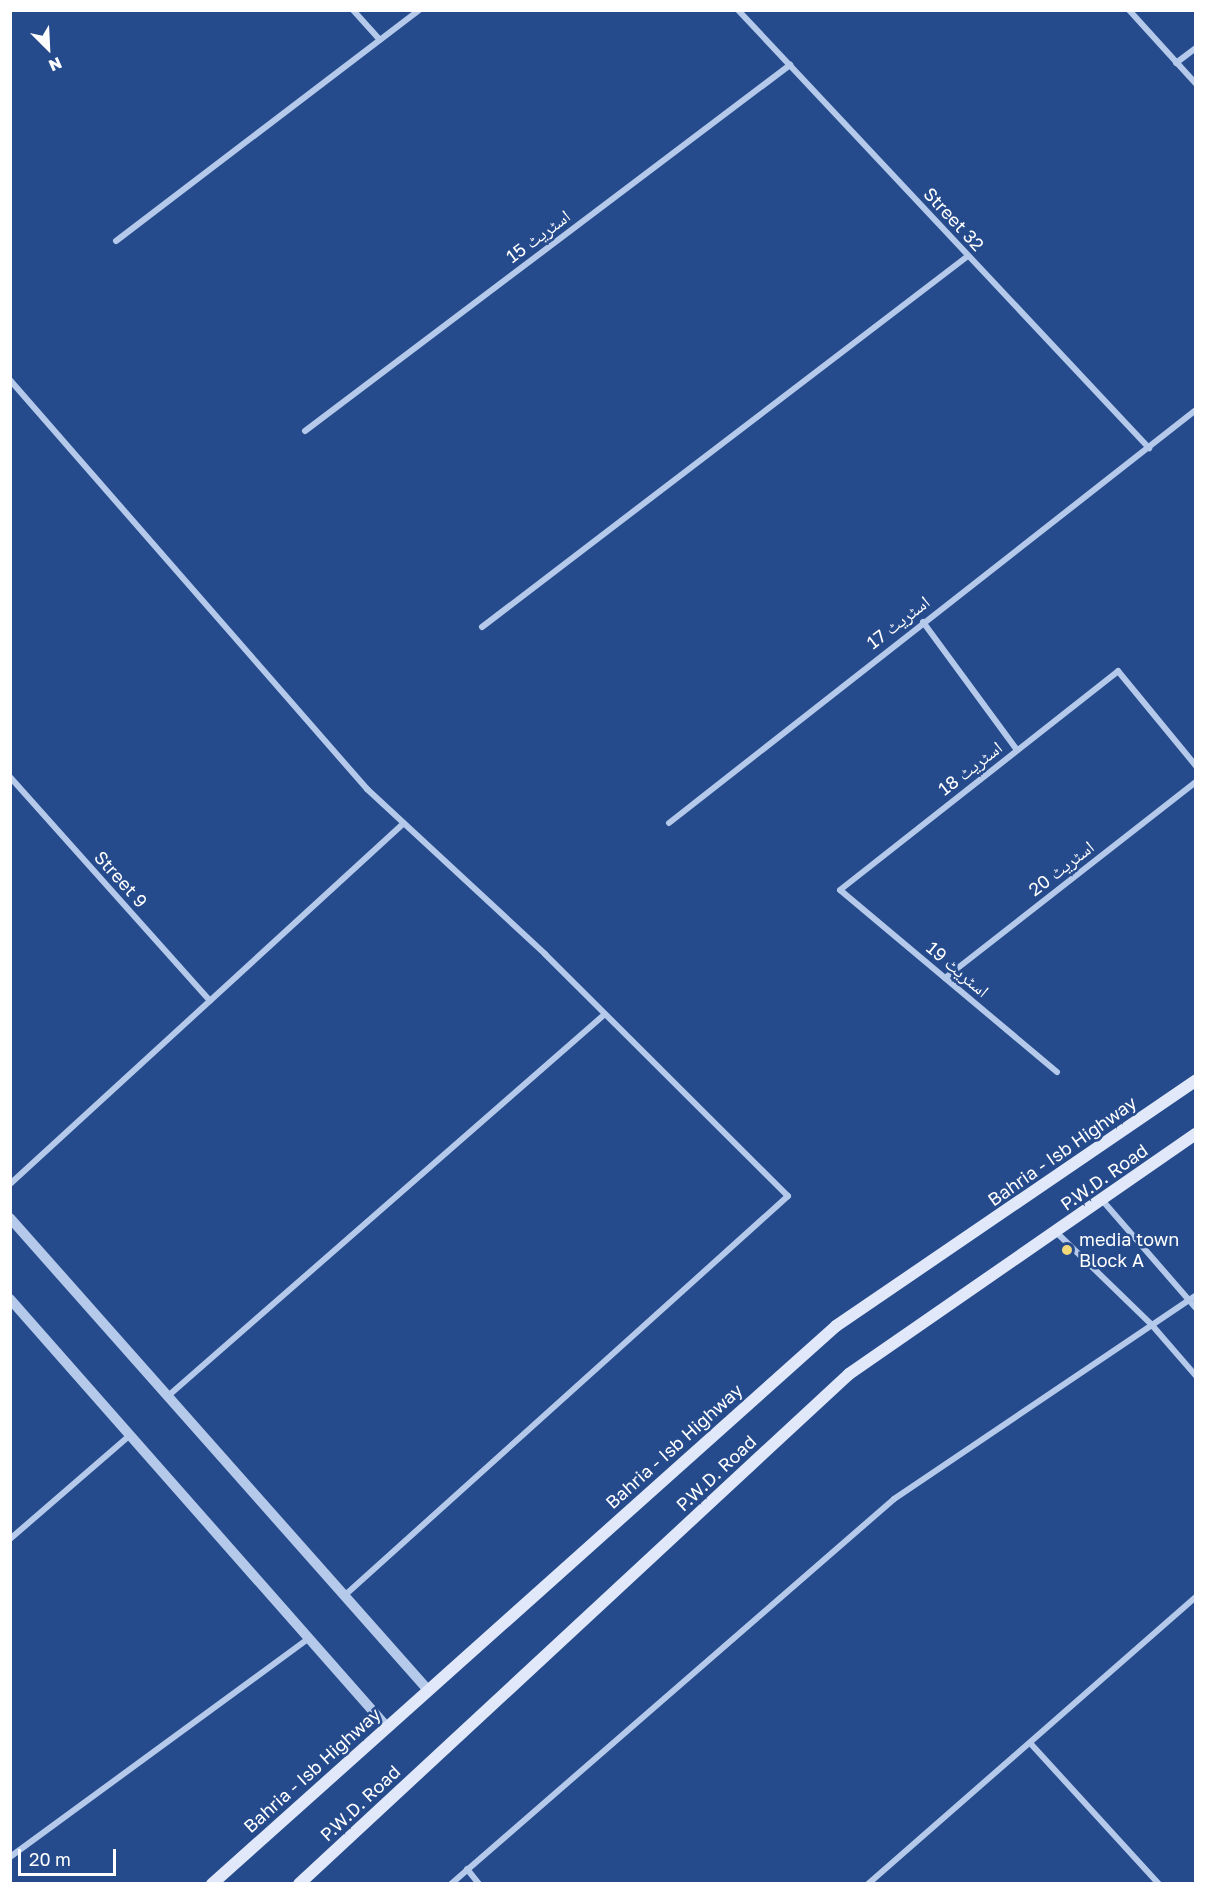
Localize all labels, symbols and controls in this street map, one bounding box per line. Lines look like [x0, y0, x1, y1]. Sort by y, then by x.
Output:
north arrow [18, 18, 78, 78]
text: N [46, 53, 65, 76]
street label: Street 32 [919, 183, 989, 255]
street label: اسٹریٹ 15 [502, 205, 574, 267]
street label: اسٹریٹ 17 [862, 591, 934, 653]
street label: اسٹریٹ 18 [934, 736, 1006, 800]
street label: اسٹریٹ 20 [1024, 836, 1098, 900]
street label: Street 9 [90, 846, 152, 912]
street label: اسٹریٹ 19 [922, 937, 994, 1001]
street label: Bahria - Isb Highway [984, 1092, 1140, 1210]
street label: P.W.D. Road [1056, 1139, 1152, 1215]
place label: media town Block A [1079, 1229, 1179, 1272]
marker: media town Block A [1060, 1243, 1074, 1257]
street label: Bahria - Isb Highway [601, 1379, 747, 1513]
street label: P.W.D. Road [672, 1431, 760, 1515]
street label: Bahria - Isb Highway [239, 1703, 385, 1837]
street label: P.W.D. Road [316, 1761, 404, 1845]
scale bar [21, 1837, 118, 1875]
text: 20 m [29, 1848, 71, 1870]

